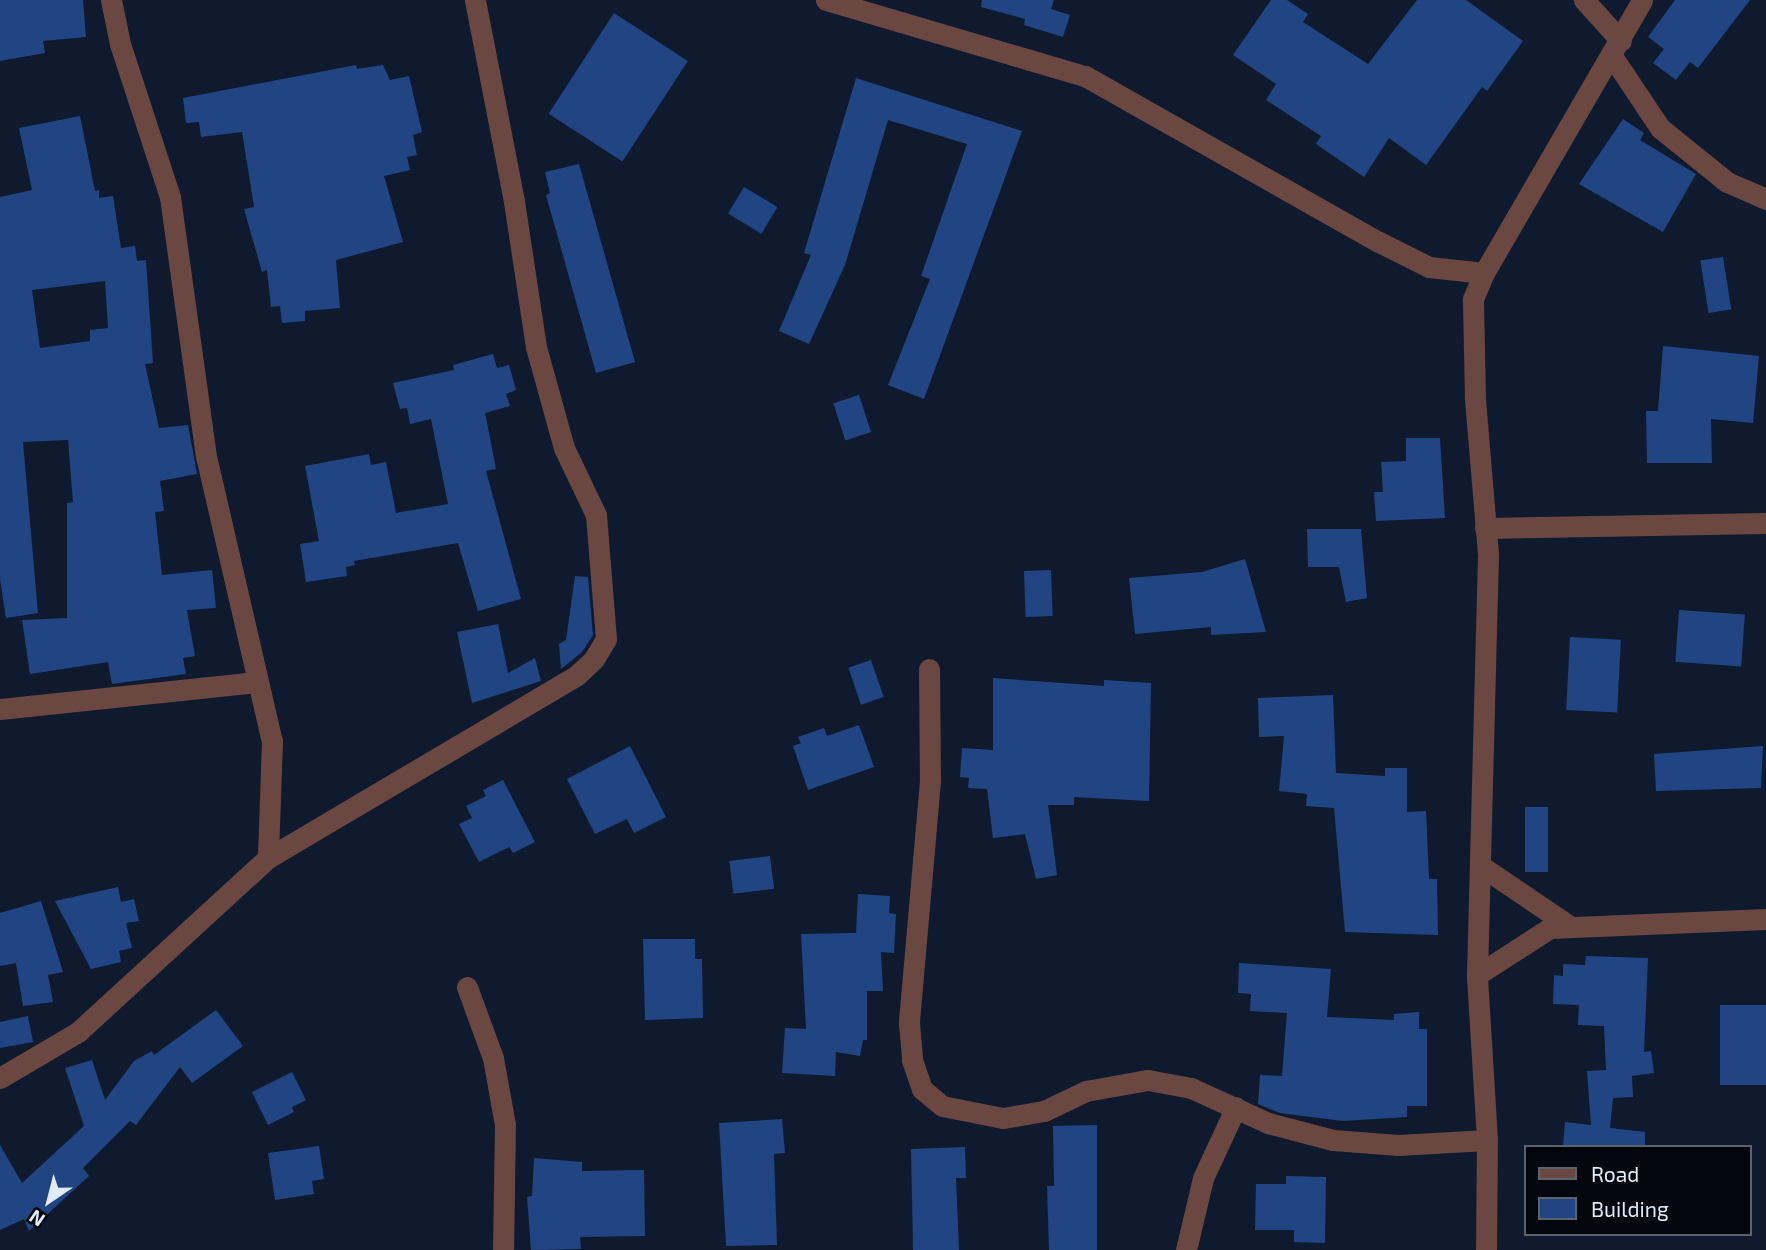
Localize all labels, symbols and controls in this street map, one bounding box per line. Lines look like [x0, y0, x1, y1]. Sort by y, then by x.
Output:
legend [1524, 1145, 1752, 1236]
text: Road [1591, 1161, 1639, 1186]
north arrow [14, 1166, 84, 1236]
text: Building [1591, 1196, 1669, 1221]
text: N [24, 1205, 49, 1232]

